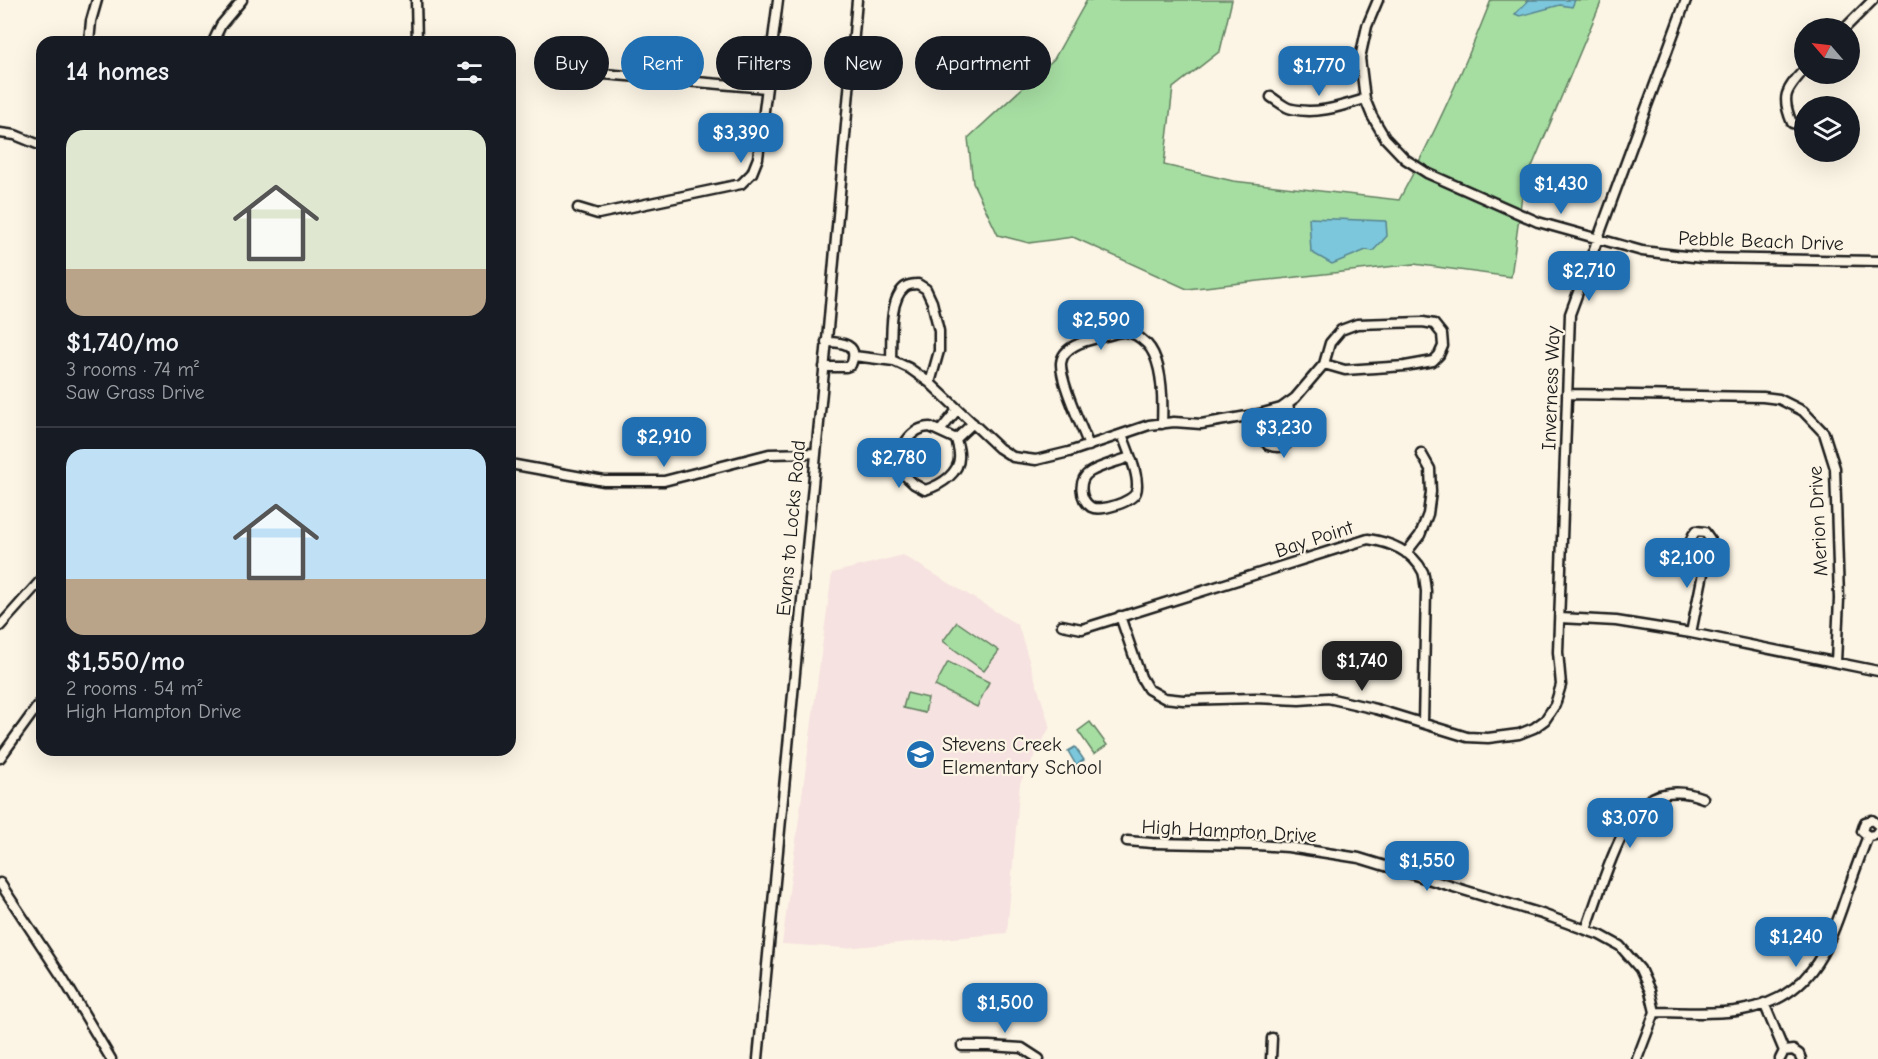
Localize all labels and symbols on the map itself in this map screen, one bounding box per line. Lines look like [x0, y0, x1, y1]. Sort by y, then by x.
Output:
north arrow [1794, 18, 1860, 84]
pin: $1,770 [1270, 46, 1368, 97]
pin: $3,390 [692, 113, 790, 164]
pin: $1,430 [1512, 164, 1610, 215]
street label: Pebble Beach Drive [1678, 227, 1844, 255]
pin: $2,710 [1540, 251, 1638, 302]
pin: $2,590 [1052, 300, 1150, 351]
street label: Inverness Way [1537, 325, 1565, 451]
pin: $3,230 [1235, 408, 1333, 459]
pin: $2,910 [615, 417, 713, 468]
pin: $2,780 [850, 438, 948, 489]
street label: Evans to Locks Road [772, 439, 810, 617]
street label: Merion Drive [1804, 465, 1832, 577]
street label: Bay Point [1272, 515, 1357, 562]
pin: $2,100 [1638, 538, 1736, 589]
pin: $1,740 [1313, 641, 1411, 692]
place label: Stevens Creek Elementary School [942, 733, 1102, 779]
school or university icon: Stevens Creek Elementary School [905, 739, 937, 771]
pin: $3,070 [1581, 798, 1679, 849]
street label: High Hampton Drive [1141, 815, 1317, 847]
pin: $1,550 [1378, 841, 1476, 892]
pin: $1,240 [1747, 917, 1845, 968]
pin: $1,500 [956, 983, 1054, 1034]

